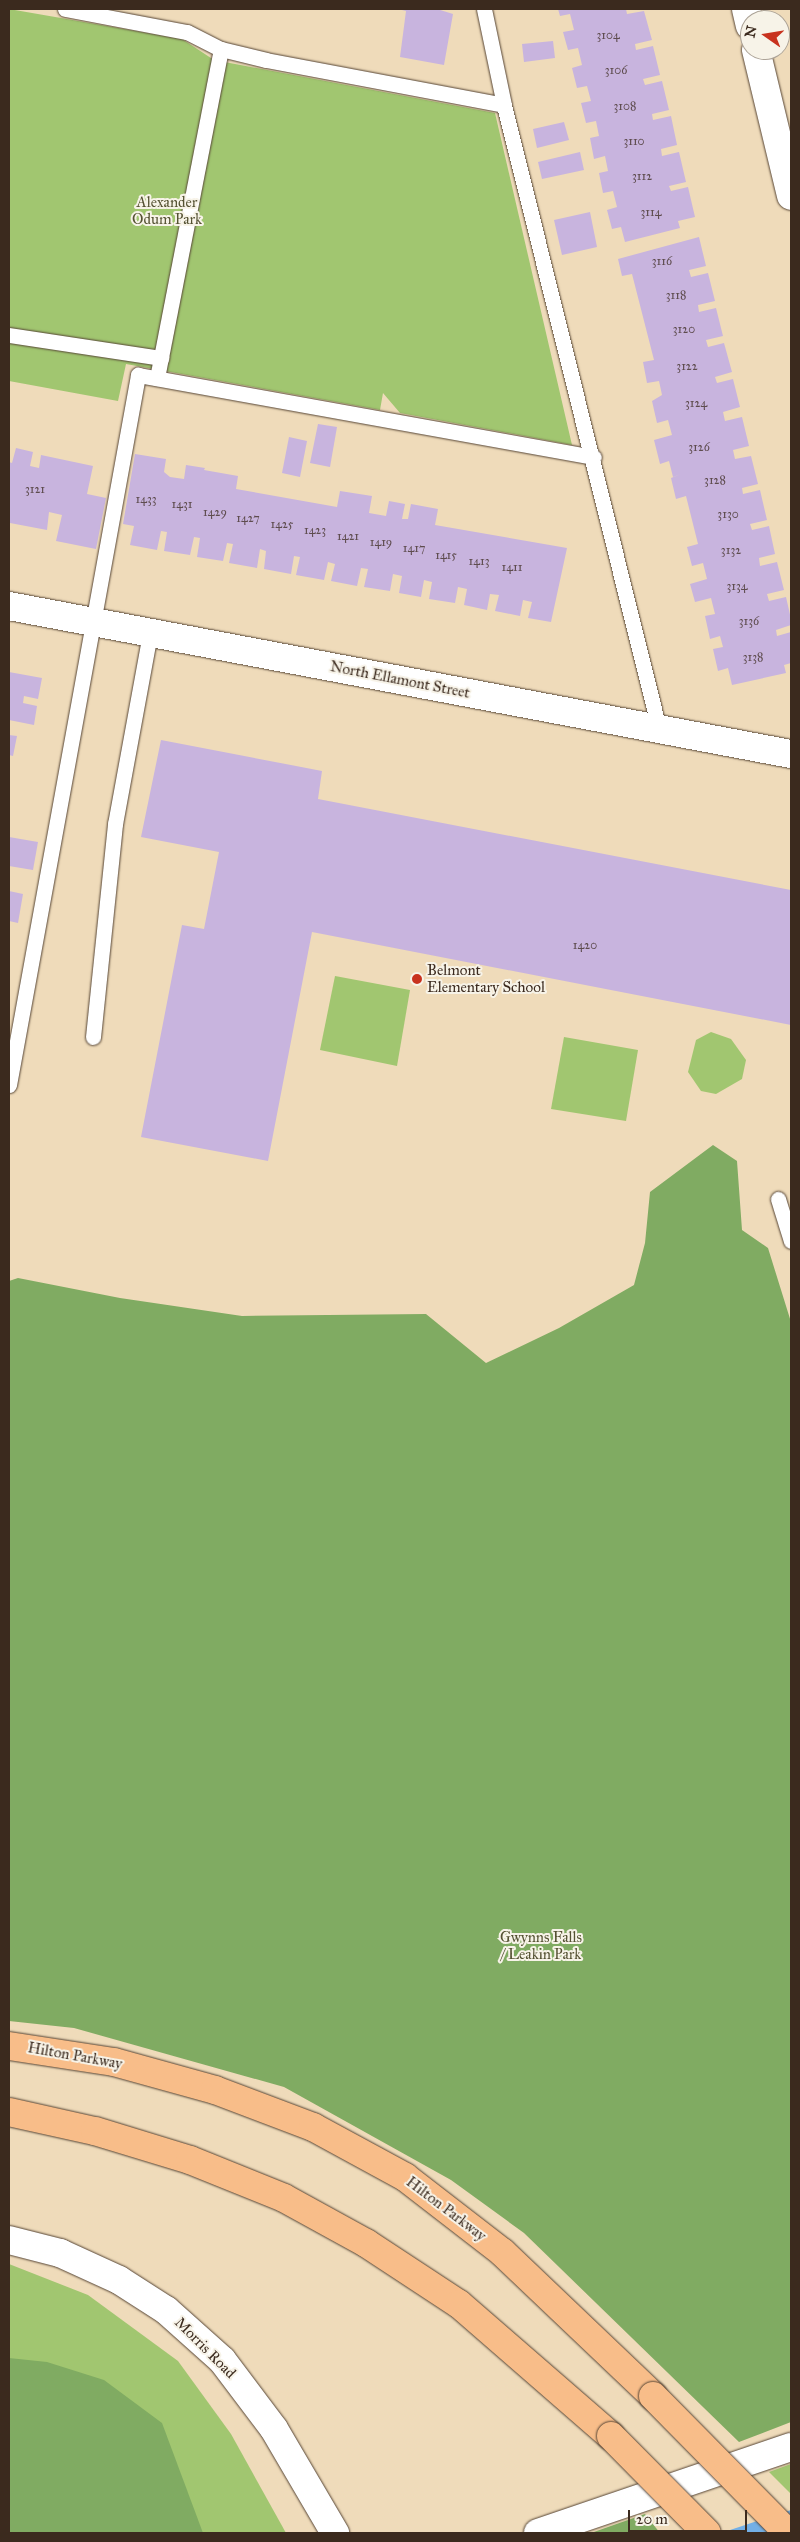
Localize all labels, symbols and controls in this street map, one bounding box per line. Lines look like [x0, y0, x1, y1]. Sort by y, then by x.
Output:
north arrow [740, 10, 790, 60]
text: N [741, 24, 760, 39]
house number: 3104 [596, 29, 620, 43]
house number: 3106 [605, 64, 627, 78]
house number: 3108 [614, 100, 636, 114]
house number: 3110 [623, 135, 645, 149]
house number: 3112 [632, 170, 652, 184]
park label: Alexander Odum Park [132, 193, 202, 228]
house number: 3114 [641, 206, 661, 220]
house number: 3116 [652, 255, 672, 269]
house number: 3118 [666, 289, 686, 303]
house number: 3120 [673, 323, 695, 337]
house number: 3122 [676, 360, 698, 374]
house number: 3124 [685, 397, 707, 411]
house number: 3126 [688, 441, 710, 455]
house number: 3128 [704, 474, 726, 488]
house number: 3121 [25, 483, 45, 497]
house number: 1433 [135, 493, 157, 507]
house number: 1431 [172, 498, 192, 512]
house number: 1429 [203, 506, 227, 520]
house number: 3130 [717, 508, 739, 522]
house number: 1427 [236, 512, 260, 526]
house number: 1425 [271, 518, 293, 532]
house number: 1423 [304, 524, 326, 538]
house number: 1421 [337, 530, 359, 544]
house number: 1419 [370, 536, 392, 550]
house number: 1417 [403, 542, 425, 556]
house number: 3132 [721, 544, 741, 558]
house number: 1415 [435, 549, 457, 563]
house number: 1413 [469, 555, 489, 569]
house number: 1411 [502, 561, 522, 575]
house number: 3134 [726, 580, 748, 594]
house number: 3136 [739, 615, 759, 629]
house number: 3138 [743, 651, 763, 665]
street label: North Ellamont Street [329, 658, 471, 702]
house number: 1420 [573, 939, 597, 953]
place label: Belmont Elementary School [427, 961, 545, 996]
marker: Belmont Elementary School [411, 973, 423, 985]
park label: Gwynns Falls / Leakin Park [500, 1928, 582, 1963]
street label: Hilton Parkway [26, 2039, 124, 2073]
street label: Hilton Parkway [402, 2173, 490, 2245]
street label: Morris Road [171, 2314, 239, 2382]
scale bar [630, 2500, 749, 2532]
text: 20 m [636, 2510, 668, 2528]

